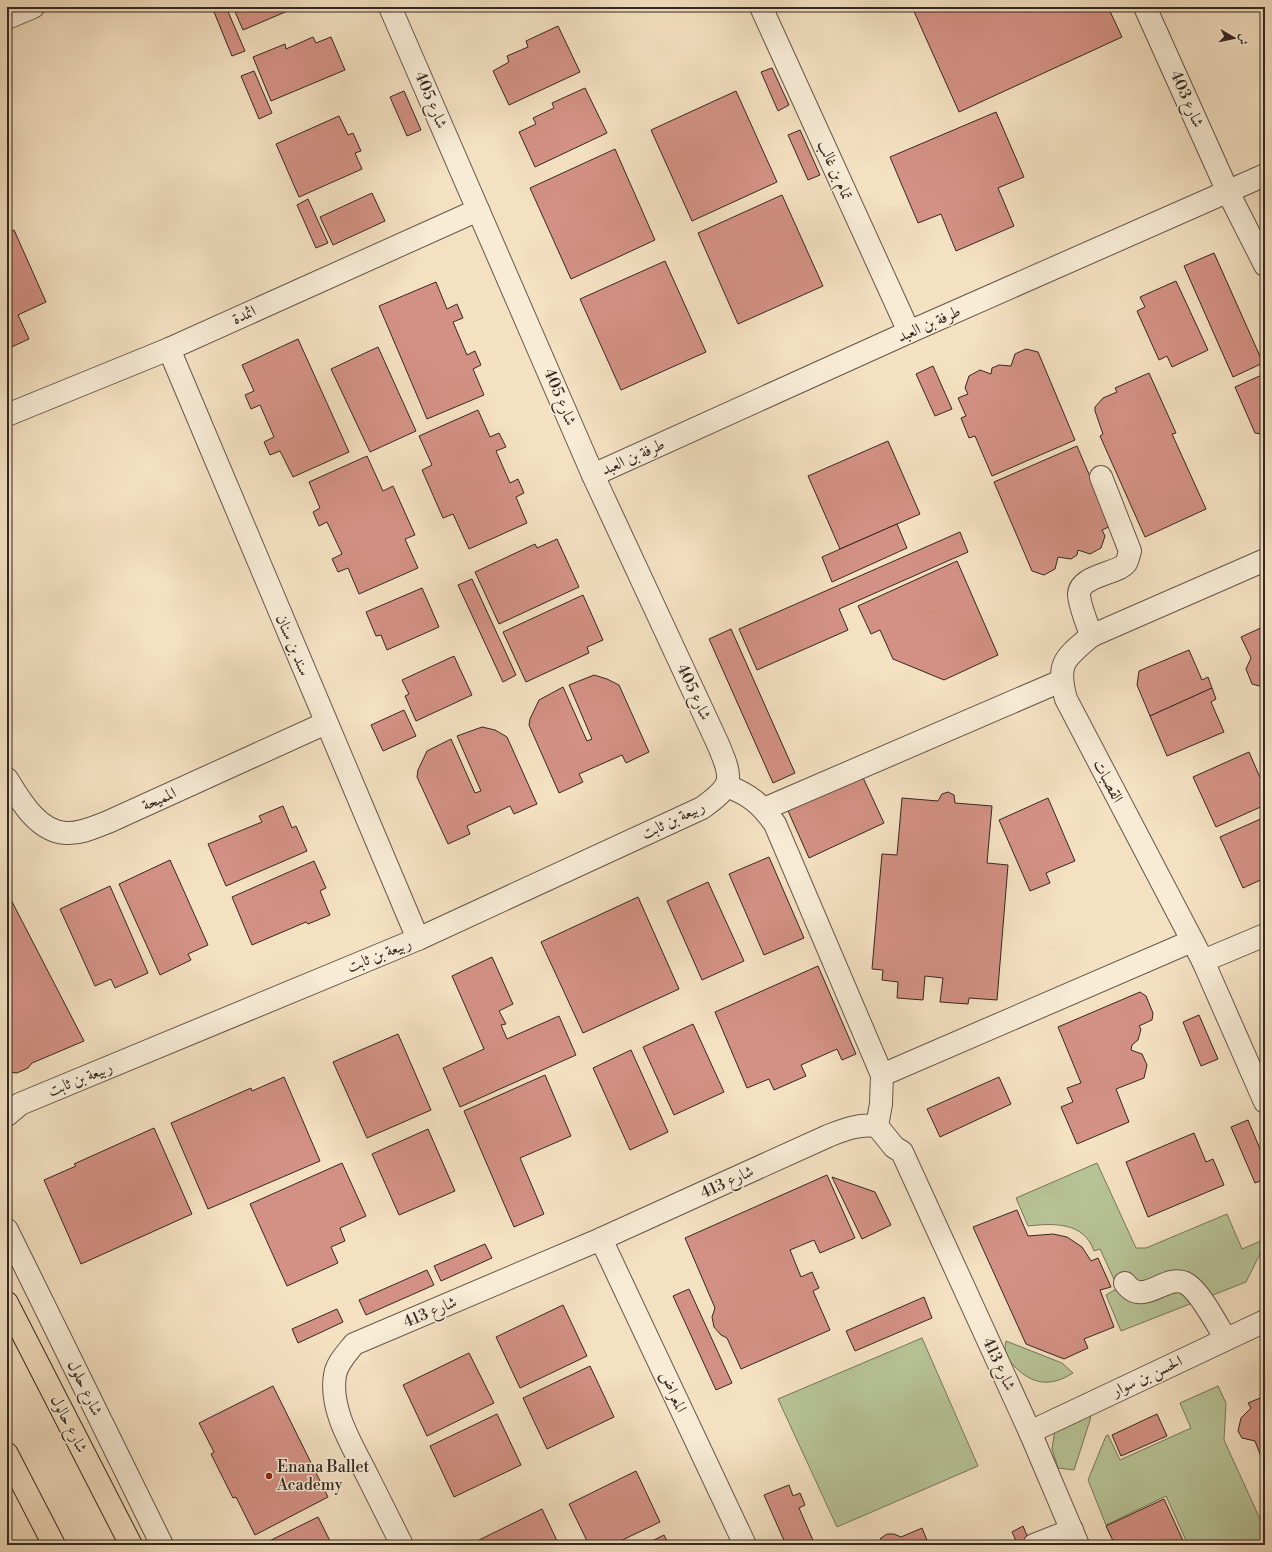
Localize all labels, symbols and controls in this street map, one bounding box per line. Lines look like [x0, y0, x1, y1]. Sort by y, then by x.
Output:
north arrow [1214, 18, 1254, 58]
text: ش [1235, 33, 1251, 46]
street label: شارع 405 [407, 68, 452, 133]
street label: شارع 403 [1163, 68, 1208, 132]
street label: تمام بن غالب [809, 137, 857, 205]
street label: اثمدة [229, 301, 259, 329]
street label: طرفة بن العبد [894, 301, 964, 347]
street label: شارع 405 [536, 365, 581, 430]
street label: طرفة بن العبد [598, 434, 668, 480]
street label: سند بن سنان [271, 611, 315, 679]
street label: شارع 405 [670, 661, 716, 725]
street label: القصبات [1088, 756, 1128, 806]
street label: المميحة [139, 783, 179, 815]
street label: ربيعة بن ثابت [638, 796, 708, 844]
street label: ربيعة بن ثابت [344, 933, 414, 977]
street label: ربيعة بن ثابت [45, 1057, 115, 1101]
street label: شارع 413 [697, 1161, 758, 1206]
street label: شارع 413 [400, 1292, 461, 1335]
street label: شارع 413 [975, 1334, 1020, 1395]
street label: الحسن بن سوار [1107, 1351, 1186, 1403]
street label: شارع حلول [60, 1357, 107, 1420]
street label: المعراض [655, 1368, 691, 1416]
street label: شارع حالول [43, 1392, 92, 1458]
place label: Enana Ballet Academy [276, 1457, 370, 1495]
marker: Enana Ballet Academy [264, 1471, 274, 1481]

